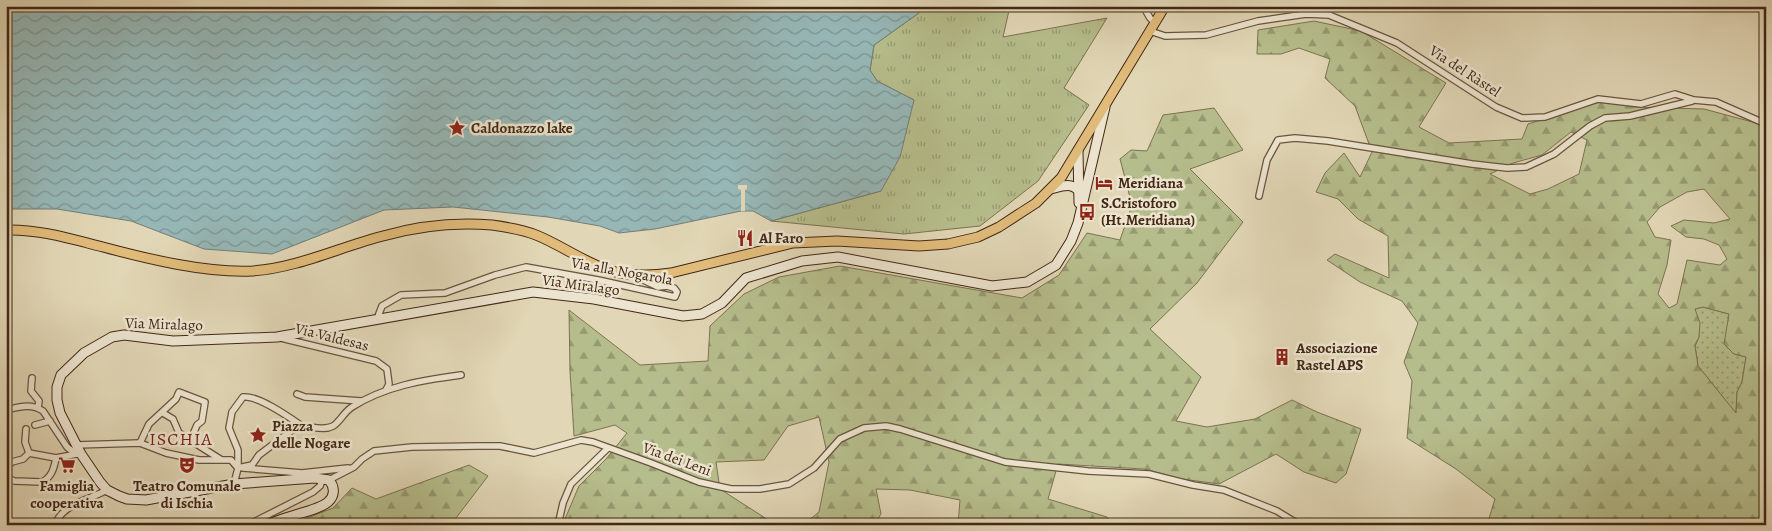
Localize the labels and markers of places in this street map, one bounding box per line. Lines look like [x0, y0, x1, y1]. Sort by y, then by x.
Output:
place icon: Caldonazzo lake [447, 118, 467, 138]
place label: Caldonazzo lake [471, 118, 573, 138]
hotel icon: Meridiana [1094, 173, 1114, 193]
place label: Meridiana [1118, 173, 1184, 193]
place label: S.Cristoforo (Ht.Meridiana) [1101, 193, 1195, 230]
bus stop icon: S.Cristoforo (Ht.Meridiana) [1077, 202, 1097, 222]
restaurant icon: Al Faro [735, 228, 755, 248]
place label: Al Faro [758, 228, 803, 248]
place label: Associazione Rastel APS [1295, 338, 1378, 375]
building icon: Associazione Rastel APS [1272, 347, 1292, 367]
place label: Piazza delle Nogare [272, 416, 350, 453]
place icon: Piazza delle Nogare [248, 425, 268, 445]
supermarket icon: Famiglia cooperativa [57, 455, 77, 475]
theatre icon: Teatro Comunale di Ischia [177, 455, 197, 475]
place label: Famiglia cooperativa [30, 476, 104, 513]
place label: Teatro Comunale di Ischia [133, 476, 241, 513]

